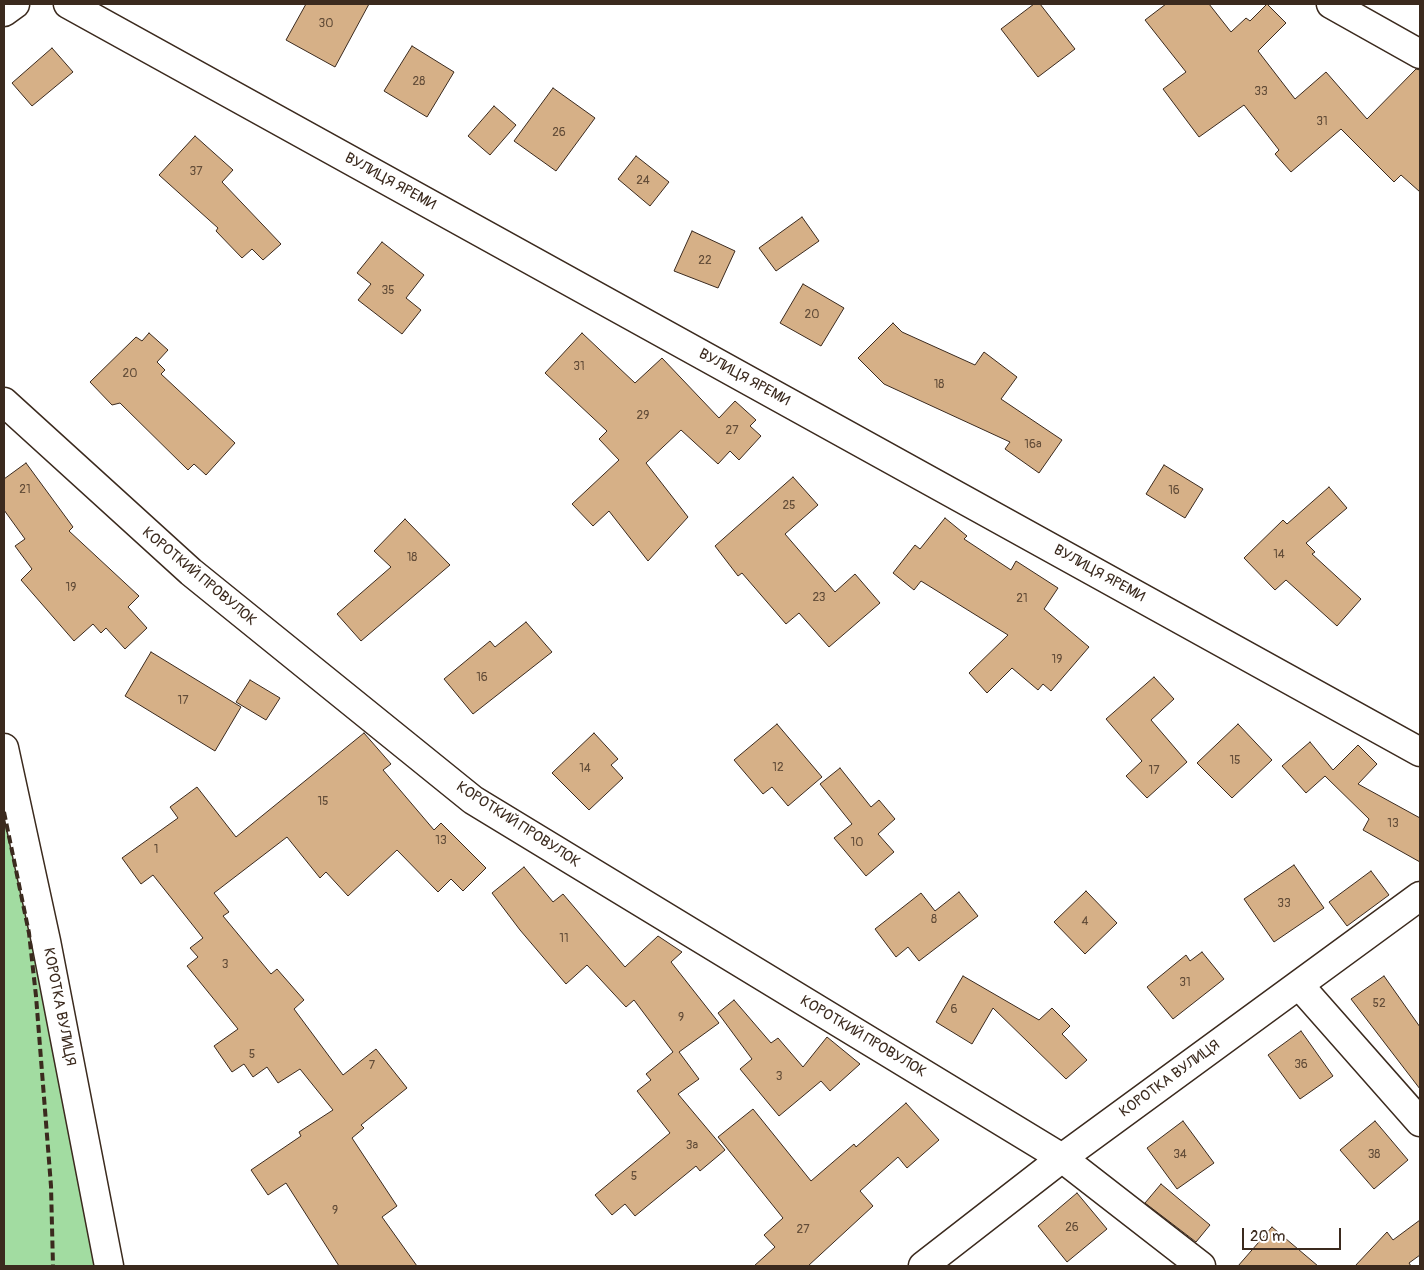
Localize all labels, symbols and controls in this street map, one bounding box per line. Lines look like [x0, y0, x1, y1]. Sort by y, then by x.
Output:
house number: 30 [319, 17, 333, 31]
house number: 28 [413, 75, 425, 89]
house number: 33 [1254, 85, 1268, 99]
house number: 31 [1316, 115, 1328, 129]
house number: 26 [552, 126, 566, 140]
street label: ВУЛИЦЯ ЯРЕМИ [341, 149, 439, 215]
house number: 37 [189, 165, 203, 179]
house number: 24 [636, 174, 650, 188]
house number: 22 [698, 254, 712, 268]
house number: 35 [381, 284, 395, 298]
house number: 20 [805, 308, 819, 322]
street label: ВУЛИЦЯ ЯРЕМИ [695, 345, 793, 411]
house number: 31 [573, 360, 585, 374]
house number: 20 [123, 367, 137, 381]
house number: 18 [934, 378, 944, 392]
house number: 29 [637, 409, 649, 423]
house number: 27 [725, 424, 739, 438]
house number: 16а [1024, 438, 1042, 452]
house number: 21 [19, 483, 31, 497]
house number: 16 [1168, 484, 1180, 498]
house number: 25 [782, 499, 796, 513]
street label: КОРОТКИЙ ПРОВУЛОК [138, 524, 260, 630]
street label: ВУЛИЦЯ ЯРЕМИ [1050, 541, 1148, 607]
house number: 14 [1273, 548, 1285, 562]
house number: 18 [407, 551, 417, 565]
house number: 19 [66, 581, 76, 595]
house number: 23 [812, 591, 826, 605]
house number: 21 [1016, 592, 1028, 606]
house number: 19 [1052, 653, 1062, 667]
house number: 16 [476, 671, 488, 685]
house number: 17 [177, 694, 189, 708]
house number: 15 [1229, 754, 1241, 768]
house number: 12 [772, 761, 784, 775]
house number: 14 [579, 762, 591, 776]
house number: 17 [1148, 764, 1160, 778]
street label: КОРОТКИЙ ПРОВУЛОК [453, 778, 583, 872]
house number: 15 [317, 795, 329, 809]
house number: 13 [1387, 817, 1399, 831]
house number: 13 [435, 834, 447, 848]
house number: 10 [851, 836, 863, 850]
house number: 1 [154, 843, 158, 857]
house number: 33 [1277, 897, 1291, 911]
house number: 8 [931, 913, 937, 927]
house number: 4 [1082, 915, 1088, 929]
house number: 11 [559, 932, 569, 946]
street label: КОРОТКА ВУЛИЦЯ [39, 946, 79, 1068]
house number: 3 [222, 958, 228, 972]
house number: 31 [1179, 976, 1191, 990]
street label: КОРОТКИЙ ПРОВУЛОК [797, 992, 929, 1082]
house number: 52 [1372, 997, 1386, 1011]
house number: 6 [951, 1003, 957, 1017]
house number: 9 [678, 1011, 684, 1025]
street label: КОРОТКА ВУЛИЦЯ [1116, 1036, 1224, 1122]
house number: 5 [249, 1048, 255, 1062]
house number: 36 [1294, 1058, 1308, 1072]
house number: 7 [369, 1059, 375, 1073]
house number: 3 [776, 1070, 782, 1084]
house number: 3а [686, 1139, 698, 1153]
house number: 34 [1173, 1148, 1187, 1162]
house number: 38 [1368, 1148, 1380, 1162]
house number: 5 [631, 1170, 637, 1184]
house number: 9 [332, 1204, 338, 1218]
scale bar [1244, 1218, 1343, 1250]
house number: 26 [1065, 1221, 1079, 1235]
house number: 27 [796, 1223, 810, 1237]
text: 20 m [1250, 1227, 1285, 1246]

